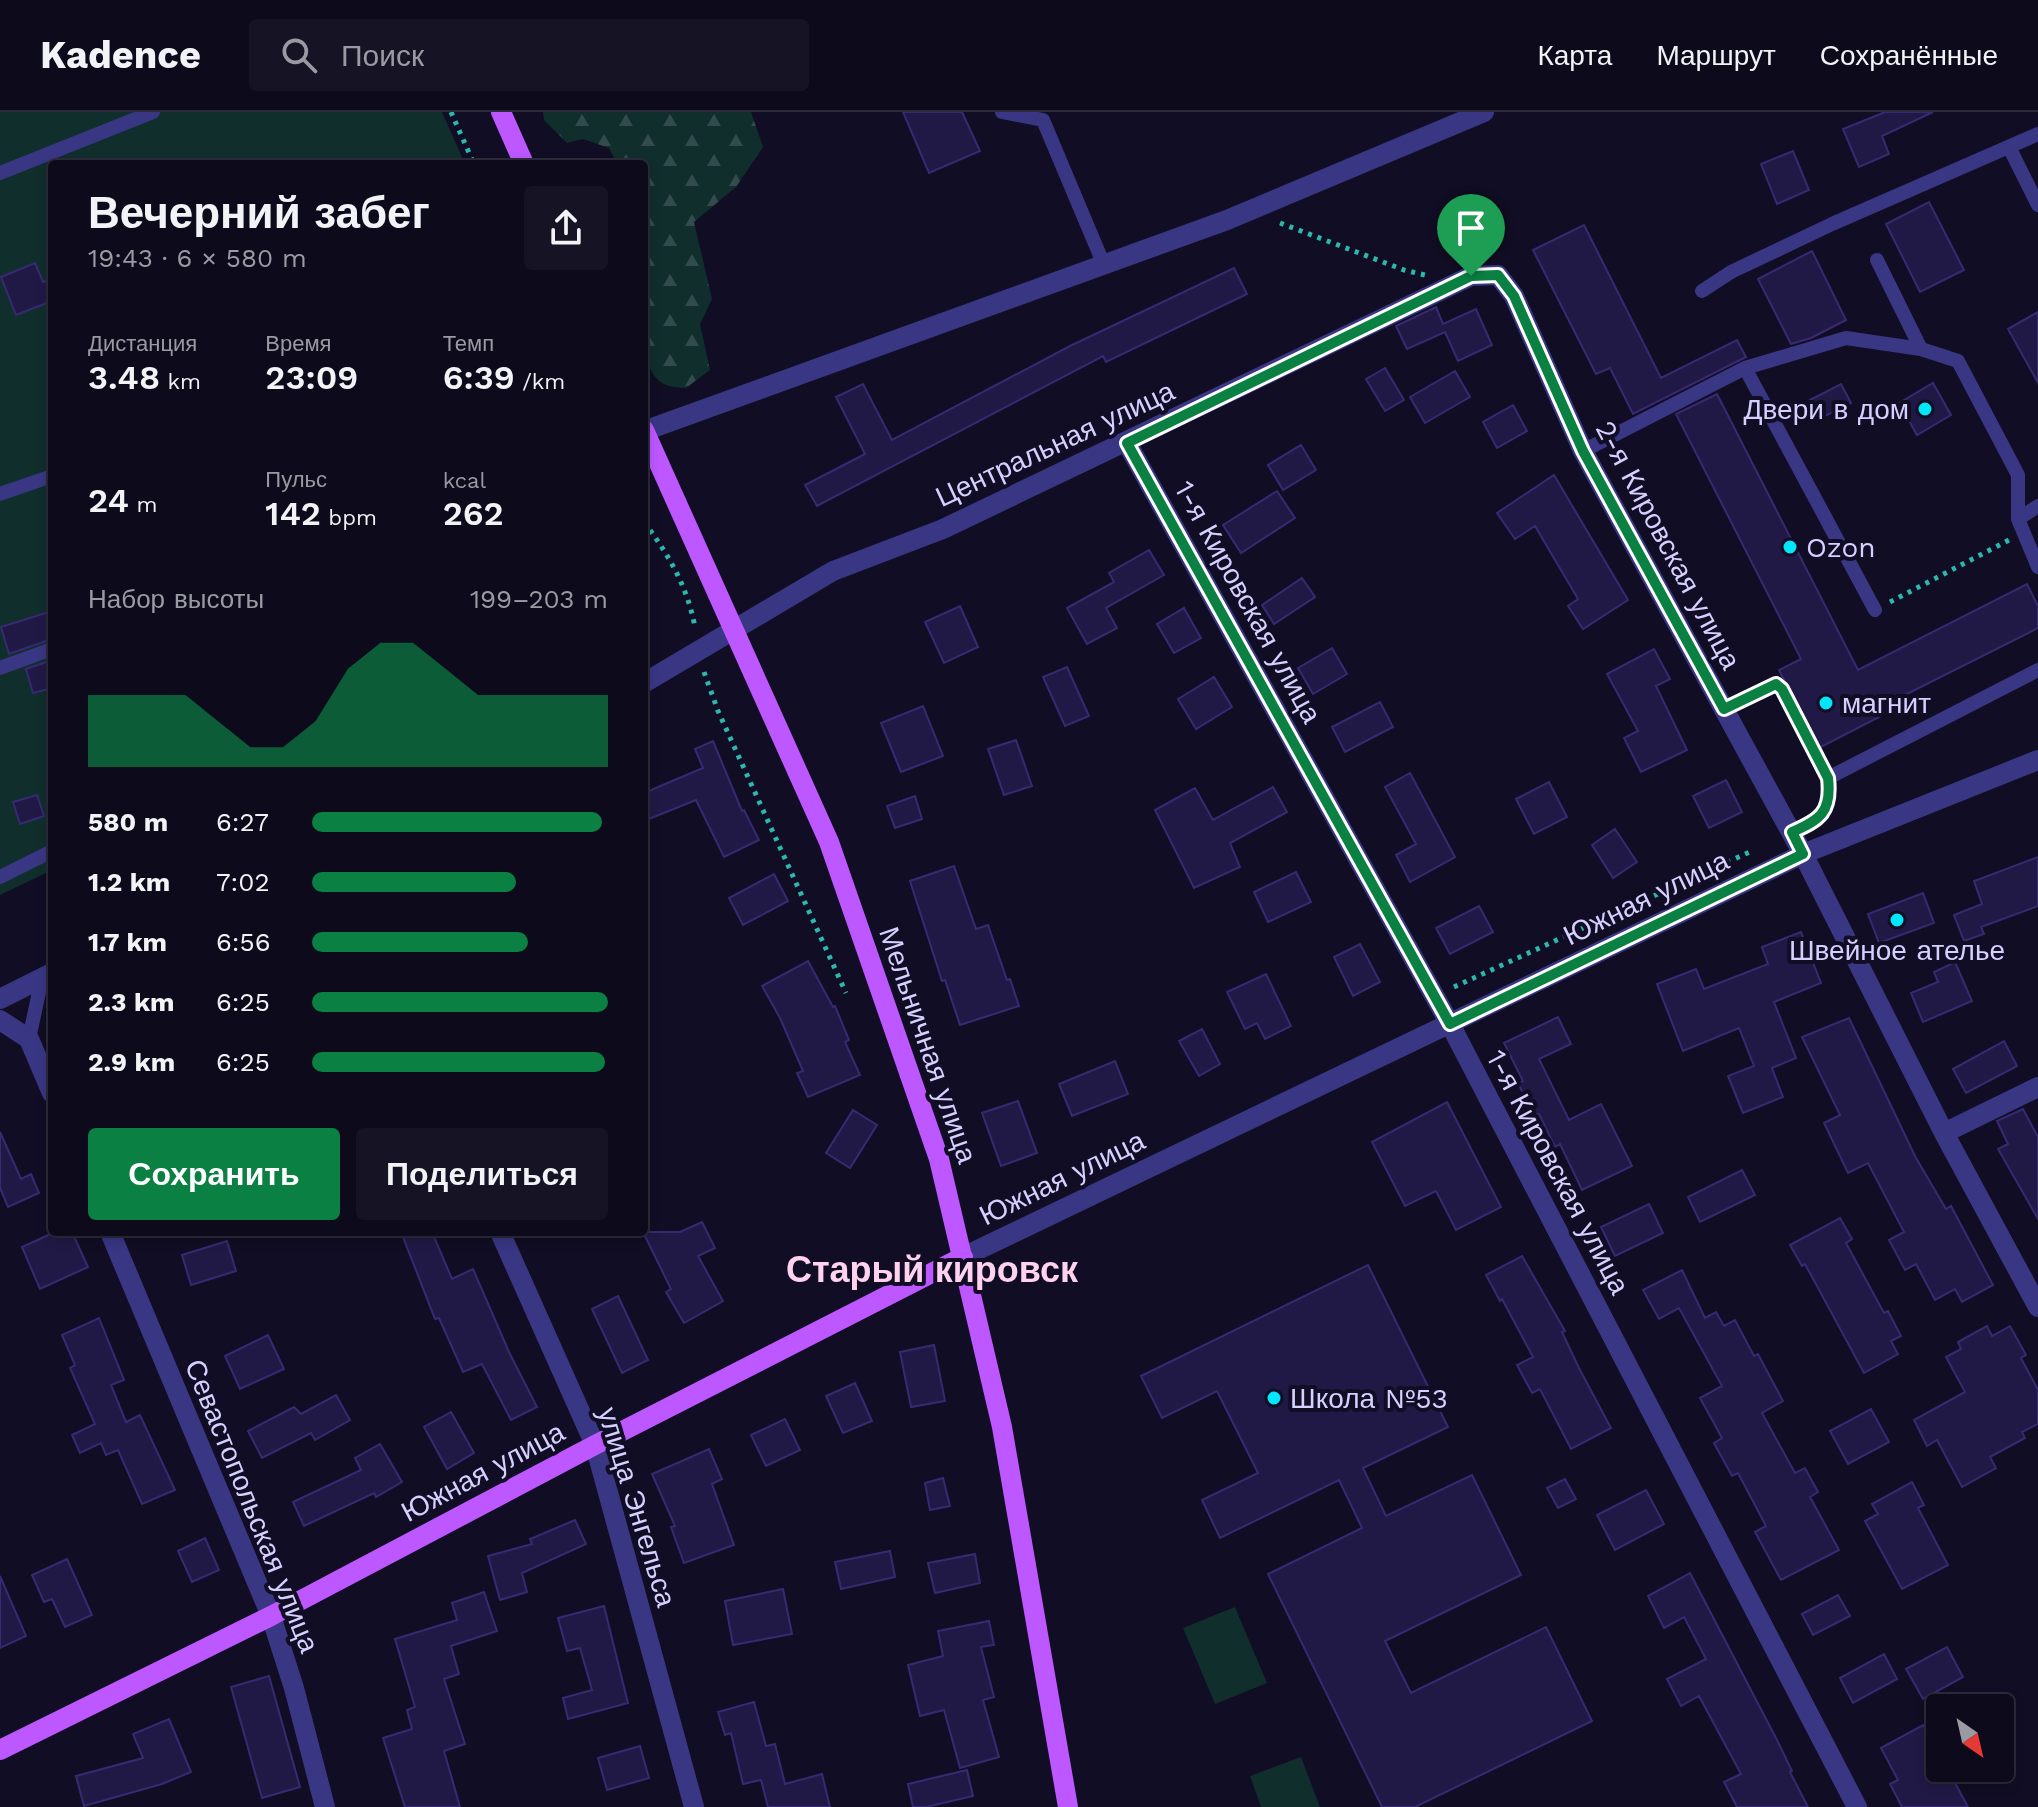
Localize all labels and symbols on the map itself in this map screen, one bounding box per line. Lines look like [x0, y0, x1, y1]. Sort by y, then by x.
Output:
pin [1437, 194, 1505, 276]
street label: Центральная улица [930, 374, 1180, 514]
place label: Двери в дом [1744, 393, 1909, 426]
marker: Двери в дом [1916, 400, 1934, 418]
street label: 2-я Кировская улица [1589, 415, 1748, 675]
street label: 1-я Кировская улица [1168, 475, 1328, 729]
place label: Ozon [1806, 531, 1876, 564]
marker: Ozon [1781, 538, 1799, 556]
place label: магнит [1842, 687, 1931, 720]
marker: магнит [1817, 694, 1835, 712]
street label: Южная улица [1558, 844, 1734, 952]
marker: Швейное ателье [1888, 911, 1906, 929]
street label: Мельничная улица [872, 923, 984, 1168]
place label: Швейное ателье [1789, 934, 2005, 967]
street label: 1-я Кировская улица [1480, 1044, 1637, 1300]
street label: Южная улица [974, 1124, 1150, 1232]
district label: Старый кировск [786, 1249, 1079, 1291]
street label: Севастопольская улица [178, 1355, 326, 1658]
place label: Школа №53 [1290, 1382, 1448, 1415]
marker: Школа №53 [1265, 1389, 1283, 1407]
street label: улица Энгельса [591, 1403, 683, 1611]
street label: Южная улица [396, 1415, 570, 1529]
north arrow [1926, 1694, 2014, 1782]

